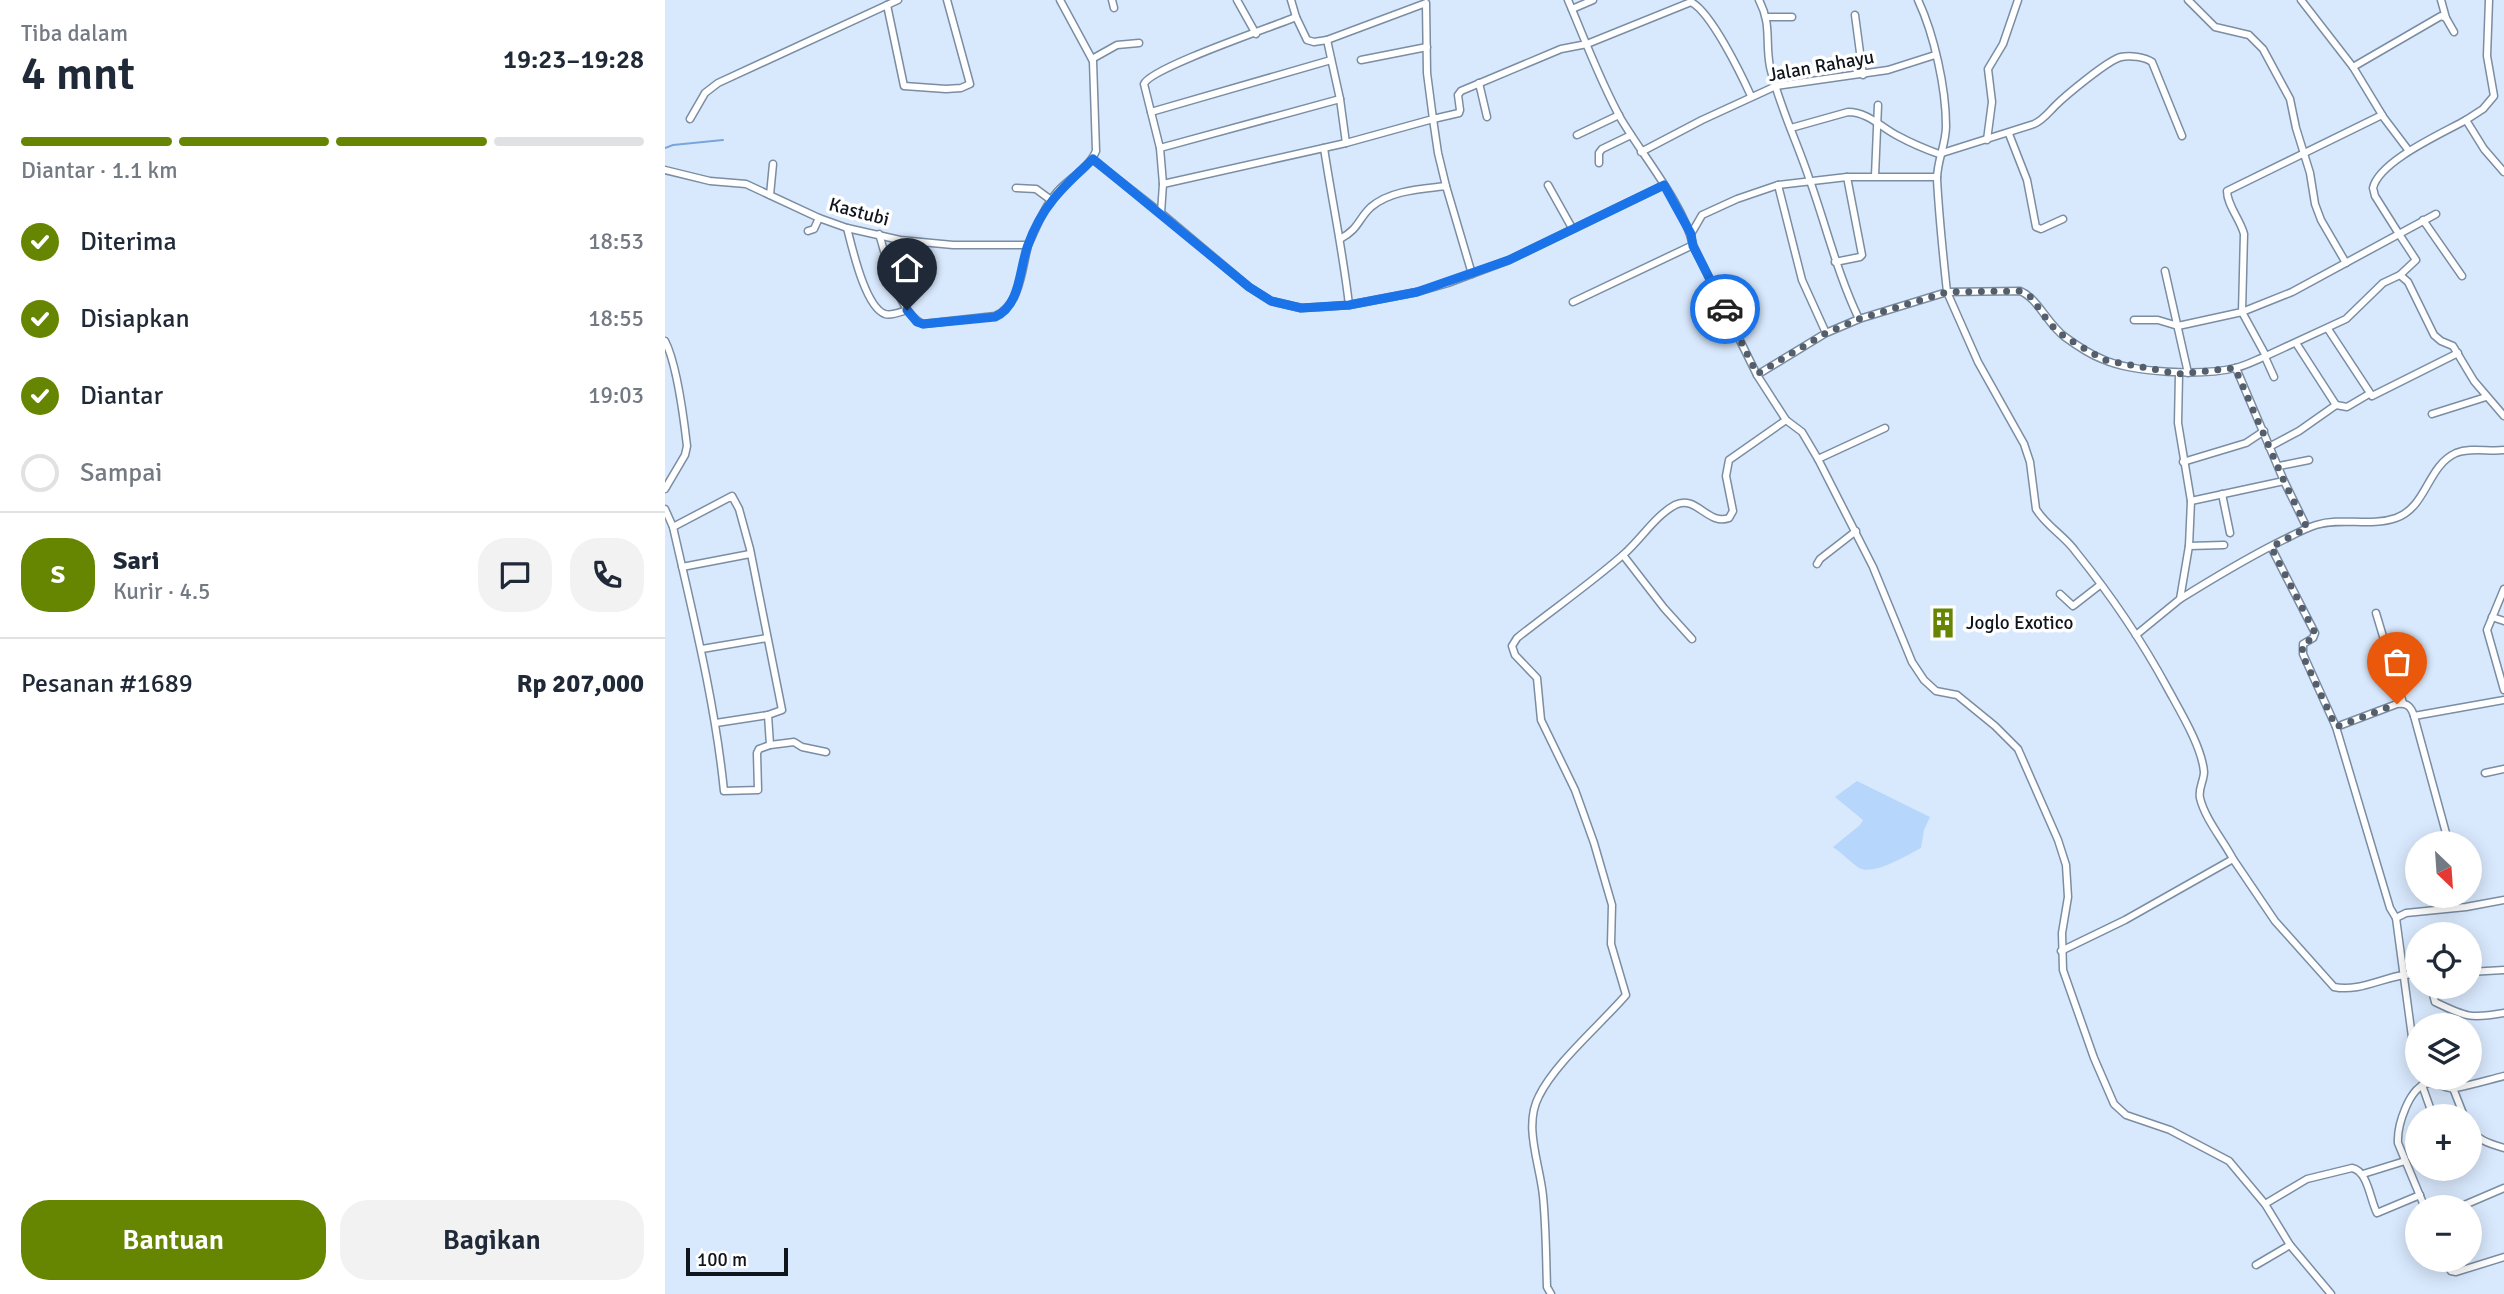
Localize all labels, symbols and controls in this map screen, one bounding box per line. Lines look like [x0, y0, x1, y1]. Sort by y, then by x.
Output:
text: Tiba dalam [21, 19, 128, 48]
text: 19:23–19:28 [503, 44, 644, 76]
street label: Jalan Rahayu [1766, 45, 1876, 87]
text: 4 mnt [21, 46, 135, 102]
text: Diantar · 1.1 km [21, 156, 177, 185]
street label: Kastubi [826, 192, 892, 232]
icon: check [21, 223, 59, 261]
text: Diterima [80, 226, 177, 258]
text: 18:53 [588, 227, 644, 256]
pin [877, 238, 937, 310]
icon: home [888, 249, 926, 287]
courier [1690, 274, 1760, 344]
icon: car [1706, 290, 1744, 328]
icon: check [21, 300, 59, 338]
text: Disiapkan [80, 303, 190, 335]
text: 18:55 [588, 304, 644, 333]
icon: check [21, 377, 59, 415]
text: Diantar [80, 380, 163, 412]
text: 19:03 [588, 381, 644, 410]
text: Sampai [80, 457, 162, 489]
button: chat [478, 538, 552, 612]
button: phone [570, 538, 644, 612]
text: Sari [113, 545, 159, 577]
text: S [51, 559, 65, 591]
text: Kurir · 4.5 [113, 577, 210, 606]
building icon: Joglo Exotico [1926, 606, 1960, 640]
place label: Joglo Exotico [1966, 611, 2074, 635]
pin [2367, 632, 2427, 704]
icon: bag [2378, 643, 2416, 681]
text: Pesanan #1689 [21, 668, 193, 700]
text: Rp 207,000 [516, 668, 644, 700]
north arrow [2405, 831, 2481, 908]
map controls [2405, 831, 2482, 1272]
button: locate [2405, 922, 2482, 999]
button: layers [2405, 1013, 2482, 1090]
button: + [2405, 1104, 2482, 1181]
button: − [2405, 1195, 2482, 1272]
button: Bantuan [21, 1200, 326, 1280]
button: Bagikan [340, 1200, 644, 1280]
scale bar [686, 1245, 787, 1277]
text: 100 m [697, 1248, 747, 1272]

